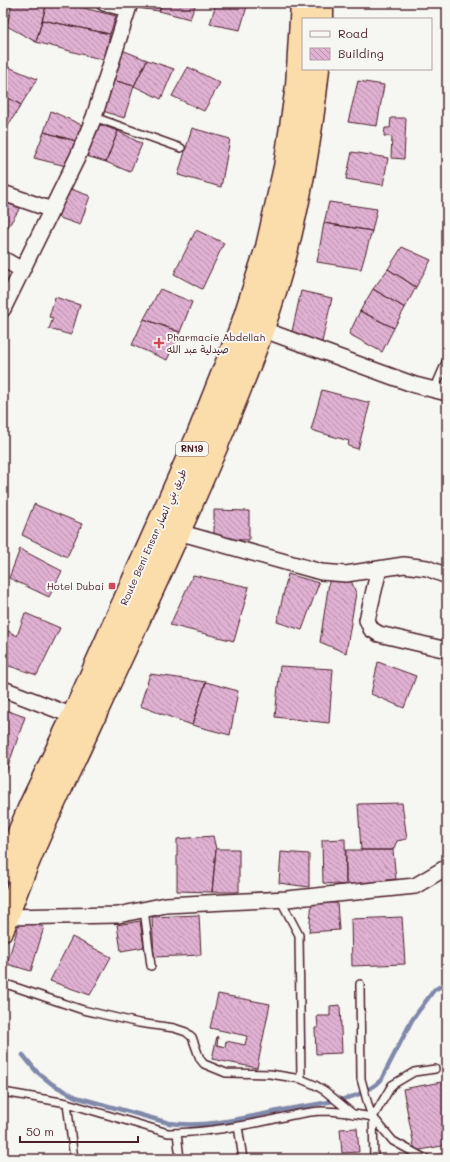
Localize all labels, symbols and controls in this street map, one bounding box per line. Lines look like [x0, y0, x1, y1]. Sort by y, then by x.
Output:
legend [302, 18, 432, 70]
text: Road [338, 25, 368, 41]
text: Building [338, 45, 384, 61]
place label: Pharmacie Abdellah صيدلية عبد الله [167, 330, 266, 356]
marker: Pharmacie Abdellah صيدلية عبد الله [154, 338, 164, 348]
road number: RN19 [176, 442, 208, 456]
street label: Route Beni Ensar طريق بني انصار [116, 467, 192, 609]
place label: Hotel Dubai [47, 579, 104, 593]
marker: Hotel Dubai [107, 581, 117, 591]
scale bar [20, 1118, 138, 1144]
text: 50 m [26, 1123, 54, 1139]

